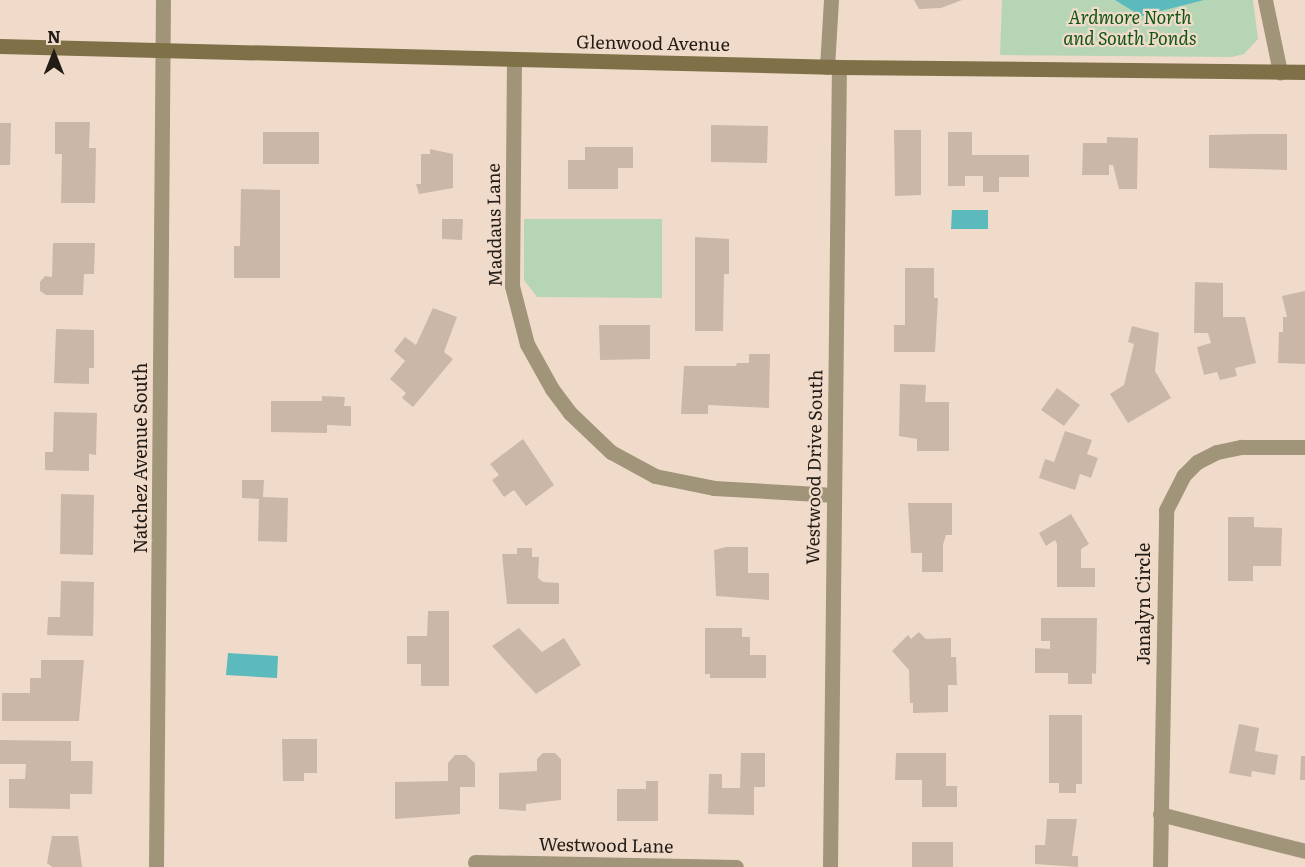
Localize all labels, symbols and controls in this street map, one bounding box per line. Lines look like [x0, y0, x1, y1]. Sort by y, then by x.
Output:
park label: Ardmore North and South Ponds [1063, 7, 1197, 50]
north arrow [24, 24, 84, 84]
text: N [47, 24, 61, 48]
street label: Glenwood Avenue [576, 31, 730, 55]
street label: Maddaus Lane [482, 163, 506, 287]
street label: Natchez Avenue South [129, 363, 151, 553]
street label: Westwood Drive South [801, 369, 827, 565]
street label: Janalyn Circle [1132, 543, 1154, 665]
street label: Westwood Lane [538, 833, 674, 857]

